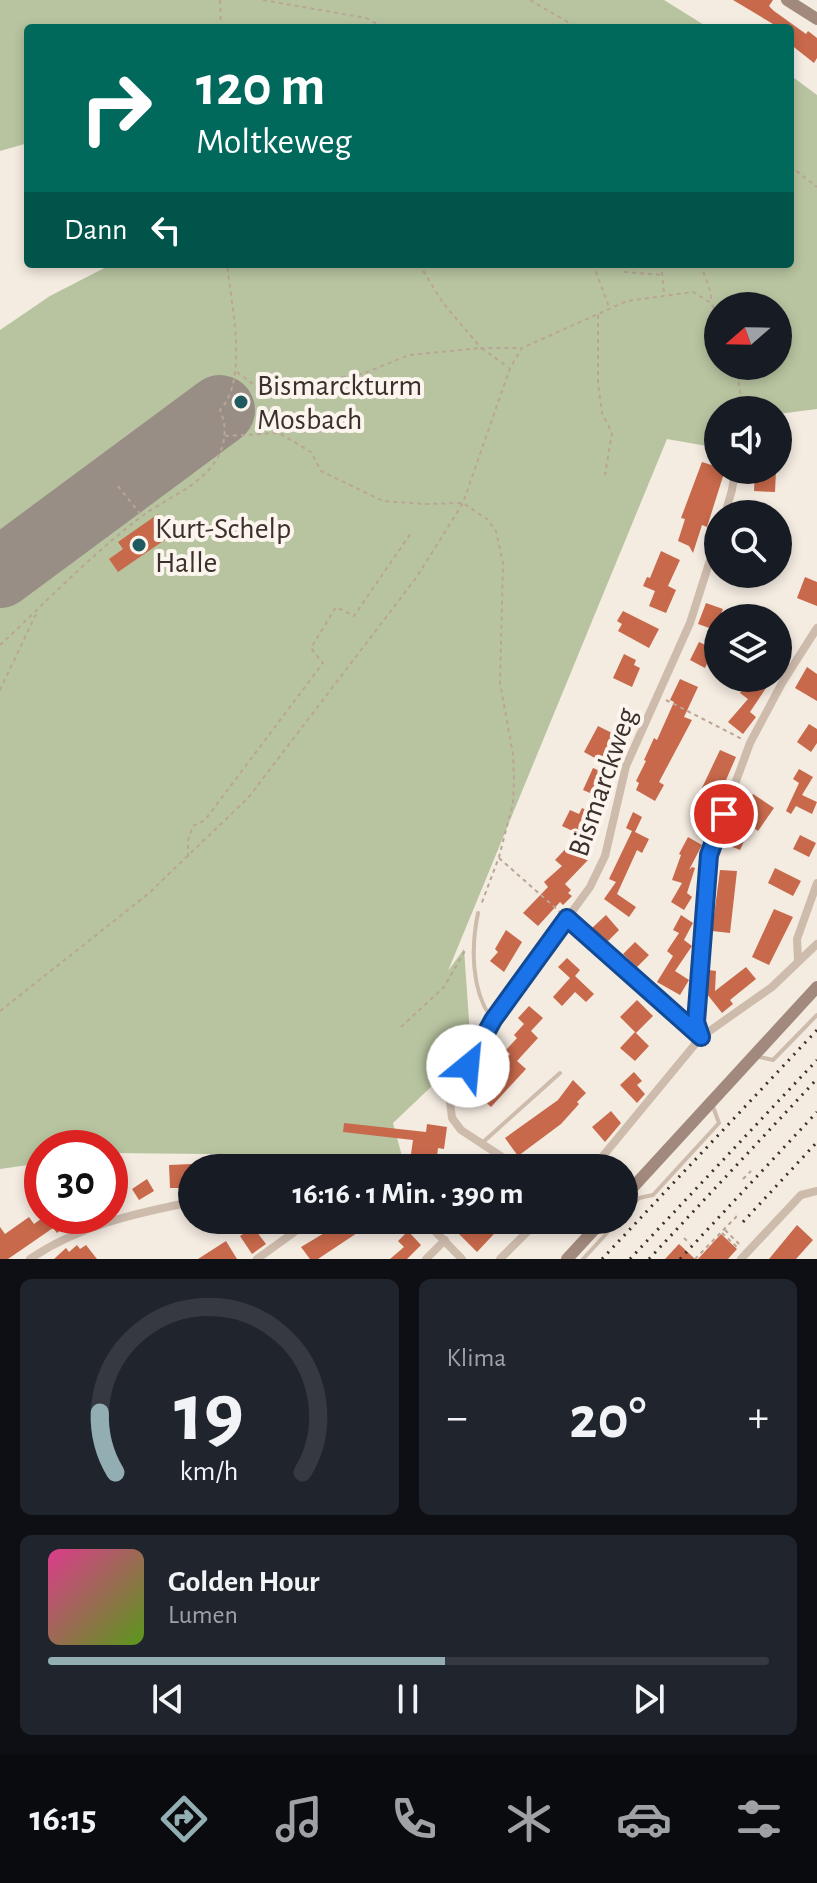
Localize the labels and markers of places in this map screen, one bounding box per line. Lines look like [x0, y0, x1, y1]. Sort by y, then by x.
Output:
place label: Bismarckturm Mosbach [257, 371, 422, 435]
marker: Bismarckturm Mosbach [232, 393, 250, 411]
place label: Kurt-Schelp Halle [155, 514, 291, 578]
marker: Kurt-Schelp Halle [130, 536, 148, 554]
pin [690, 780, 758, 848]

